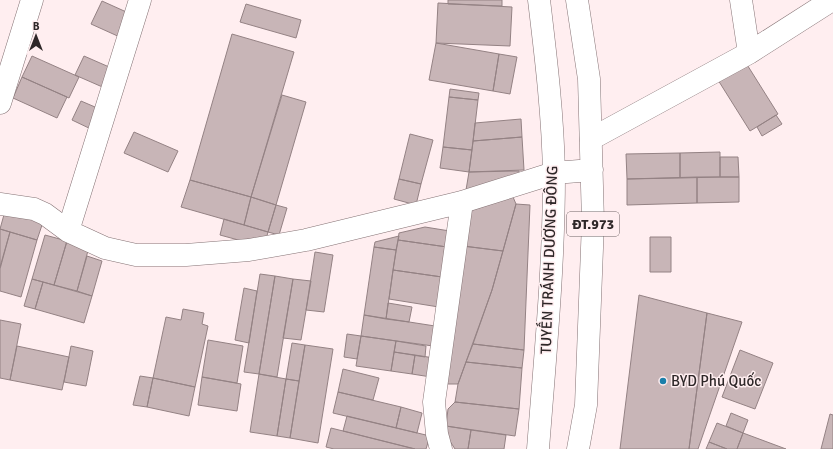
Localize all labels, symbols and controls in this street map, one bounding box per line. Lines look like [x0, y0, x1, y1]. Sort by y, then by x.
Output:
north arrow [16, 16, 56, 56]
text: B [33, 20, 40, 33]
street label: TUYẾN TRÁNH DƯƠNG ĐÔNG [534, 165, 561, 355]
road number: ĐT.973 [567, 212, 619, 236]
place label: BYD Phú Quốc [671, 372, 761, 390]
marker: BYD Phú Quốc [658, 376, 668, 386]

